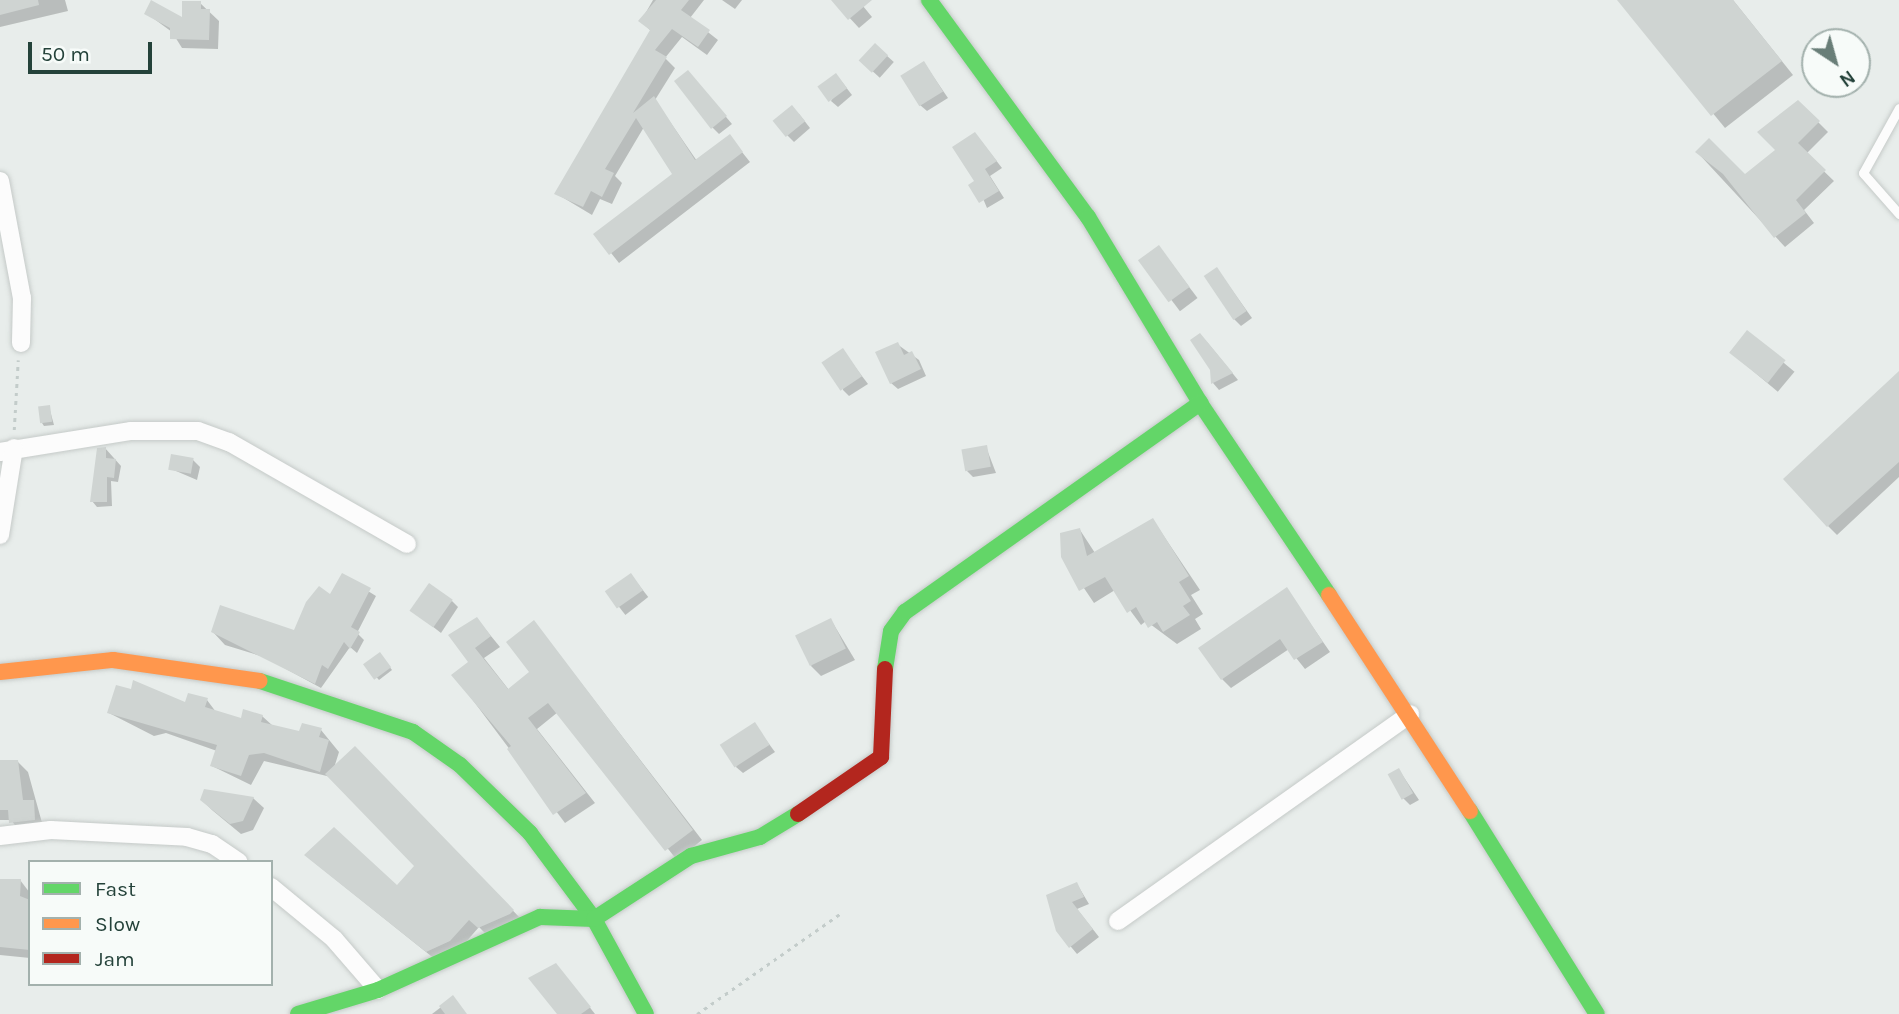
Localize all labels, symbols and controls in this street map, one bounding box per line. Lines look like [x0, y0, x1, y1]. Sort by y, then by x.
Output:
scale bar [32, 28, 156, 72]
north arrow [1801, 28, 1871, 98]
text: 50 m [41, 42, 90, 66]
text: N [1835, 65, 1859, 91]
legend [28, 860, 273, 986]
text: Fast [95, 877, 136, 901]
text: Slow [95, 912, 140, 936]
text: Jam [95, 947, 135, 971]

